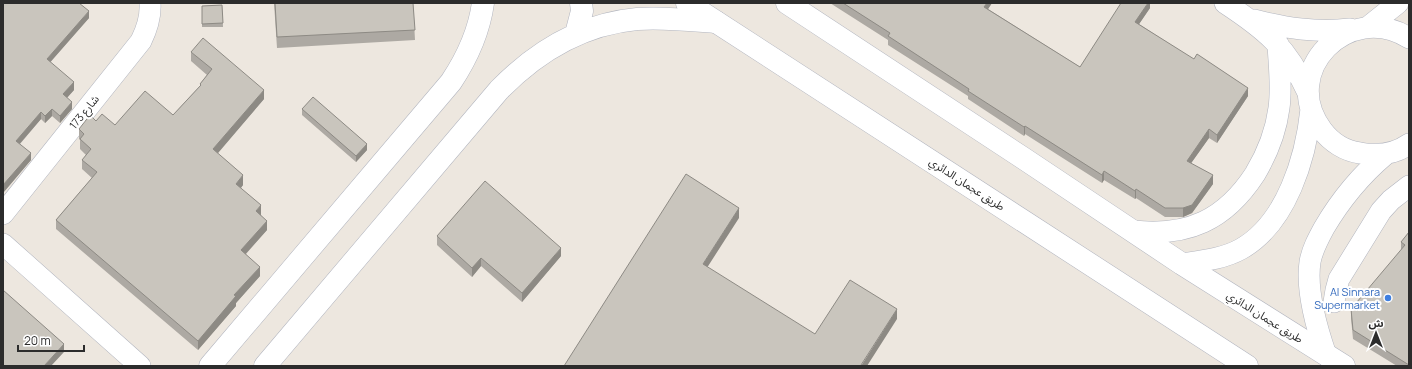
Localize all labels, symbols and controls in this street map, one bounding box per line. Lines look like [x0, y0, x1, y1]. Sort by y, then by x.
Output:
street label: شارع 173 [65, 91, 103, 132]
street label: طريق عجمان الدائري [925, 154, 1008, 216]
place label: Al Sinnara Supermarket [1314, 284, 1380, 312]
street label: طريق عجمان الدائري [1223, 287, 1306, 348]
marker: Al Sinnara Supermarket [1383, 293, 1393, 303]
north arrow [1356, 313, 1396, 353]
text: ش [1368, 315, 1384, 330]
scale bar [18, 327, 84, 353]
text: 20 m [24, 332, 51, 349]

